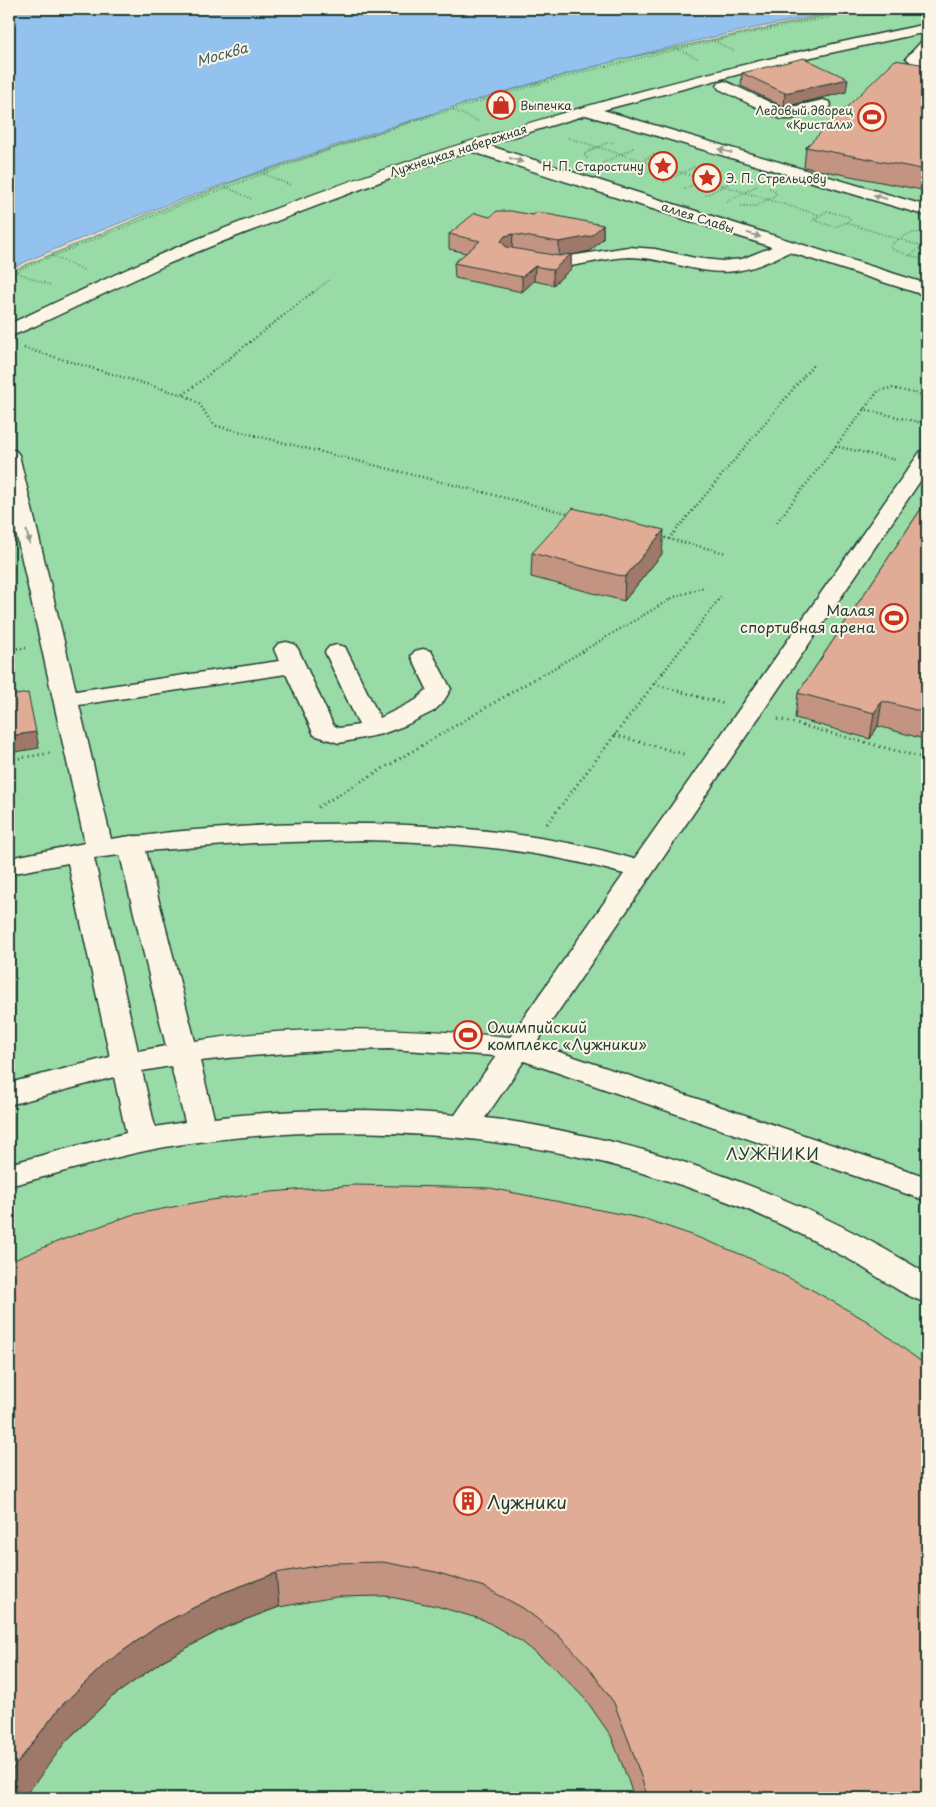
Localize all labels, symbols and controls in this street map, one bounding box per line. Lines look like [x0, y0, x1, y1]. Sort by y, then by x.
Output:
water label: Москва [194, 36, 251, 71]
shop icon: Выпечка [486, 90, 516, 120]
place label: Выпечка [520, 96, 572, 114]
place label: Ледовый дворец «Кристалл» [756, 101, 853, 133]
sports icon: Ледовый дворец «Кристалл» [857, 102, 887, 132]
street label: Лужнецкая набережная [387, 119, 529, 181]
one-way arrow [717, 147, 732, 155]
place icon: Н. П. Старостину [648, 151, 678, 181]
one-way arrow [509, 156, 524, 164]
place label: Н. П. Старостину [542, 157, 644, 175]
place icon: Э. П. Стрельцову [692, 163, 722, 193]
place label: Э. П. Стрельцову [725, 169, 827, 187]
one-way arrow [873, 193, 888, 201]
street label: аллея Славы [659, 197, 737, 237]
one-way arrow [747, 232, 762, 239]
one-way arrow [24, 529, 32, 544]
place label: Малая спортивная арена [740, 598, 876, 638]
sports icon: Малая спортивная арена [879, 603, 909, 633]
place label: Олимпийский комплекс «Лужники» [487, 1015, 647, 1055]
sports icon: Олимпийский комплекс «Лужники» [453, 1020, 483, 1050]
district label: ЛУЖНИКИ [726, 1141, 820, 1165]
building icon: Лужники [453, 1486, 483, 1516]
place label: Лужники [487, 1488, 567, 1515]

